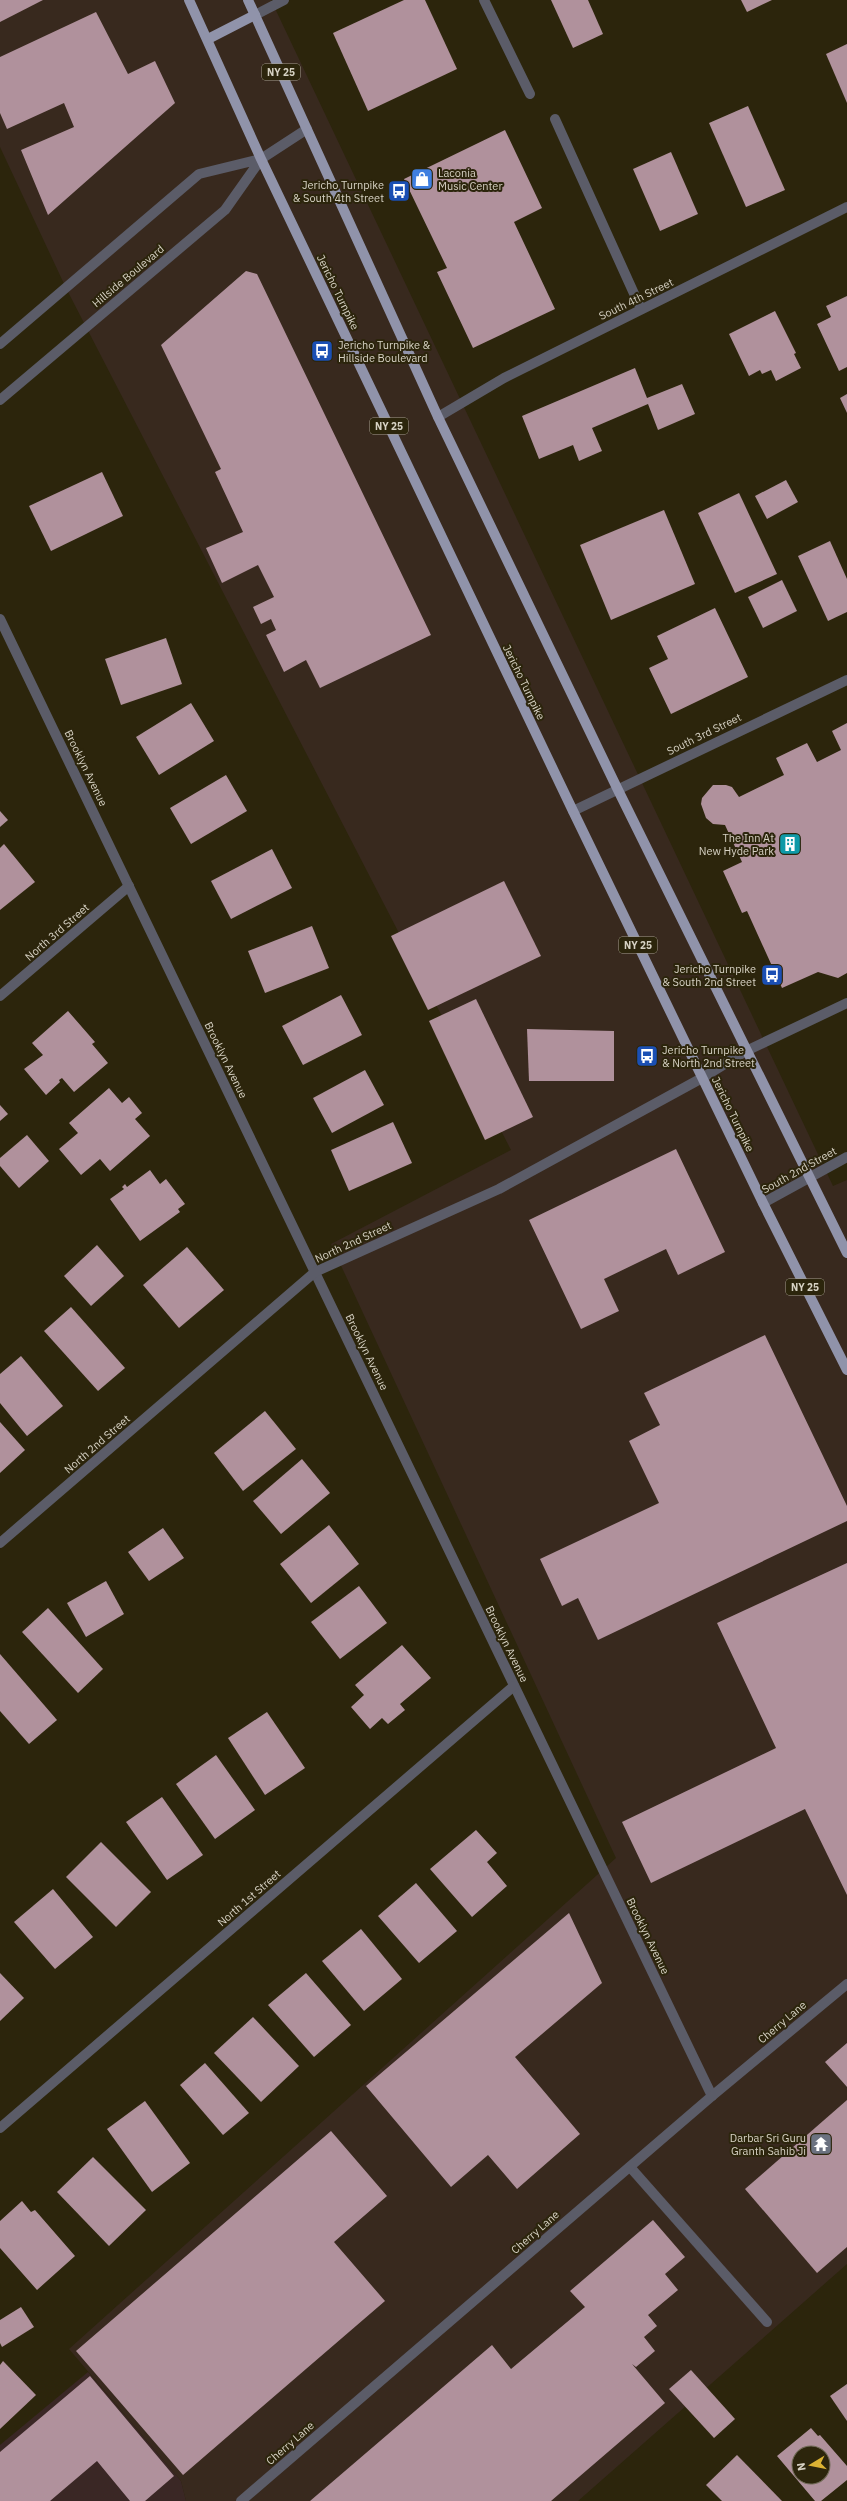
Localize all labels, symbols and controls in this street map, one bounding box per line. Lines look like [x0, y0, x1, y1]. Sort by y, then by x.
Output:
road number: NY 25 [262, 64, 300, 80]
shop icon: Laconia Music Center [409, 166, 435, 192]
place label: Laconia Music Center [438, 166, 502, 193]
place label: Jericho Turnpike & South 4th Street [293, 178, 384, 205]
bus stop icon: Jericho Turnpike & South 4th Street [386, 178, 412, 204]
street label: Hillside Boulevard [89, 242, 167, 310]
street label: Jericho Turnpike [314, 252, 362, 332]
street label: South 4th Street [597, 275, 676, 323]
bus stop icon: Jericho Turnpike & Hillside Boulevard [309, 338, 335, 364]
place label: Jericho Turnpike & Hillside Boulevard [338, 338, 431, 365]
road number: NY 25 [370, 418, 408, 434]
street label: Jericho Turnpike [500, 642, 548, 722]
street label: South 3rd Street [664, 710, 744, 758]
street label: Brooklyn Avenue [61, 728, 111, 808]
place label: The Inn At New Hyde Park [699, 831, 774, 858]
building icon: The Inn At New Hyde Park [777, 831, 803, 857]
street label: North 3rd Street [22, 900, 92, 964]
road number: NY 25 [619, 937, 657, 953]
place label: Jericho Turnpike & South 2nd Street [662, 962, 756, 989]
bus stop icon: Jericho Turnpike & South 2nd Street [759, 962, 785, 988]
street label: Brooklyn Avenue [201, 1020, 251, 1100]
bus stop icon: Jericho Turnpike & North 2nd Street [634, 1043, 660, 1069]
place label: Jericho Turnpike & North 2nd Street [662, 1043, 755, 1070]
street label: Jericho Turnpike [709, 1074, 757, 1154]
street label: South 2nd Street [759, 1144, 839, 1196]
street label: North 2nd Street [313, 1218, 394, 1266]
road number: NY 25 [786, 1279, 824, 1295]
street label: Brooklyn Avenue [342, 1312, 392, 1392]
street label: North 2nd Street [61, 1411, 133, 1476]
street label: Brooklyn Avenue [482, 1604, 532, 1684]
street label: North 1st Street [215, 1867, 284, 1929]
street label: Brooklyn Avenue [623, 1896, 673, 1976]
street label: Cherry Lane [755, 1998, 809, 2046]
place label: Darbar Sri Guru Granth Sahib Ji [730, 2131, 806, 2158]
temple icon: Darbar Sri Guru Granth Sahib Ji [808, 2131, 834, 2157]
street label: Cherry Lane [508, 2207, 562, 2257]
street label: Cherry Lane [263, 2418, 317, 2468]
north arrow [791, 2445, 831, 2485]
text: N [794, 2462, 809, 2472]

